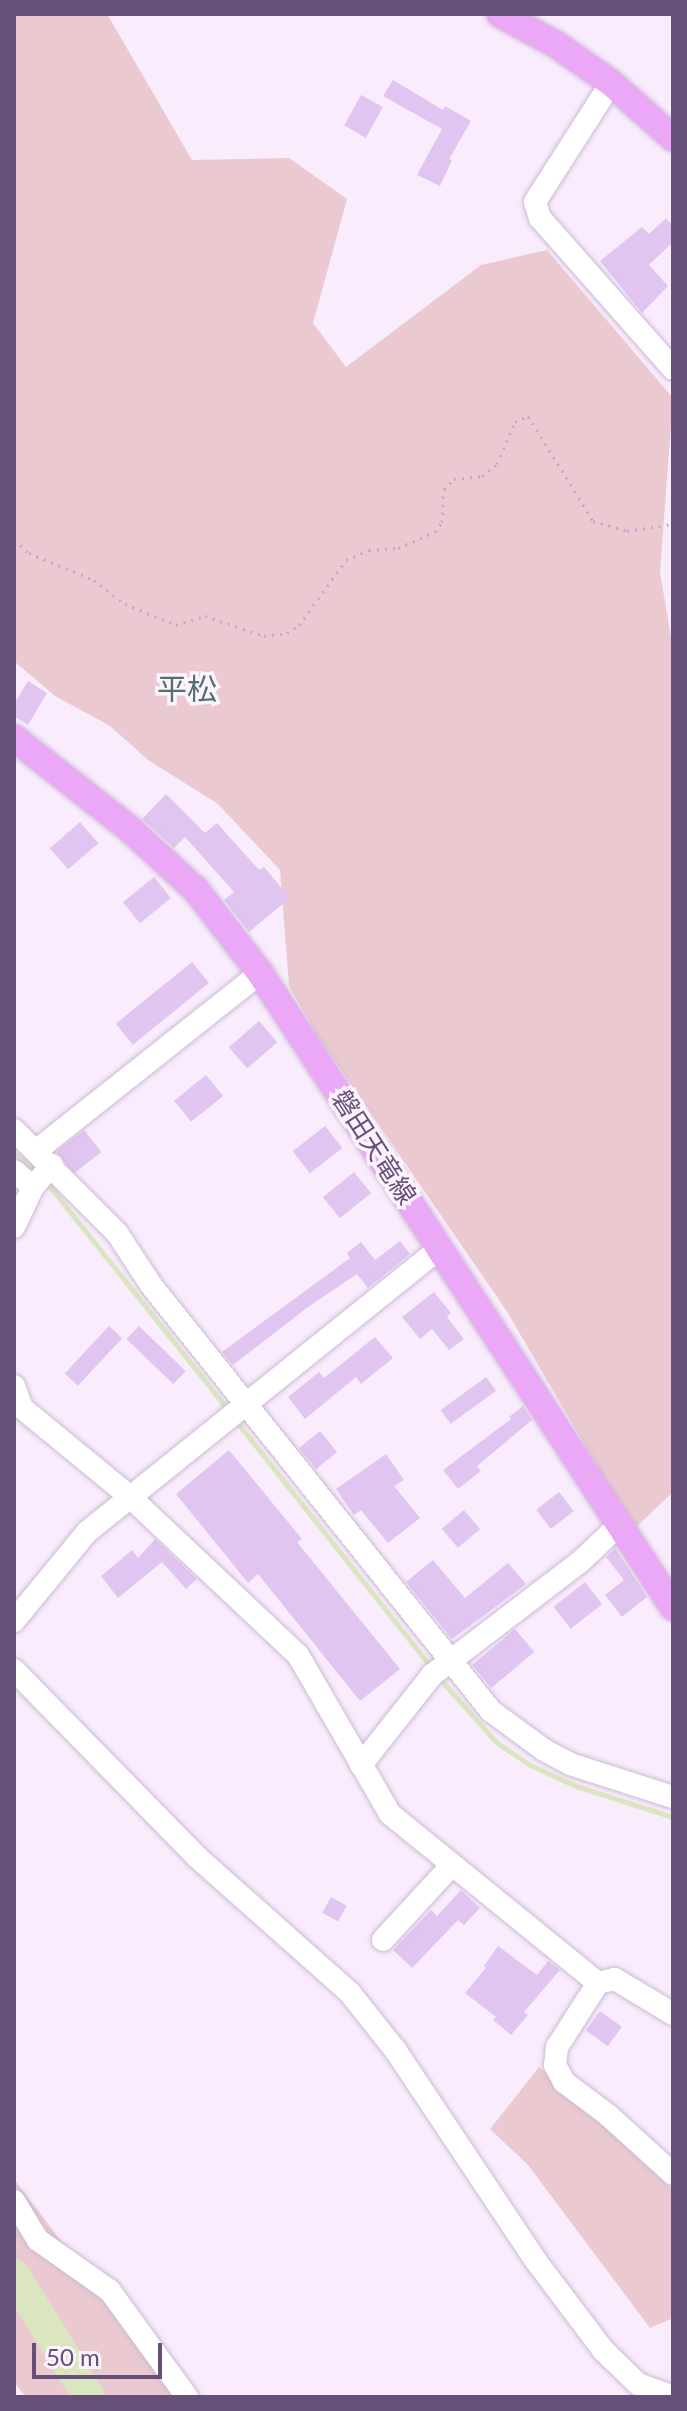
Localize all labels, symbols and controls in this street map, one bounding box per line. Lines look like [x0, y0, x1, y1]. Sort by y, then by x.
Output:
district label: 平松 [157, 670, 217, 706]
street label: 磐田天竜線 [326, 1084, 422, 1210]
scale bar [36, 2327, 166, 2377]
text: 50 m [46, 2342, 100, 2371]

